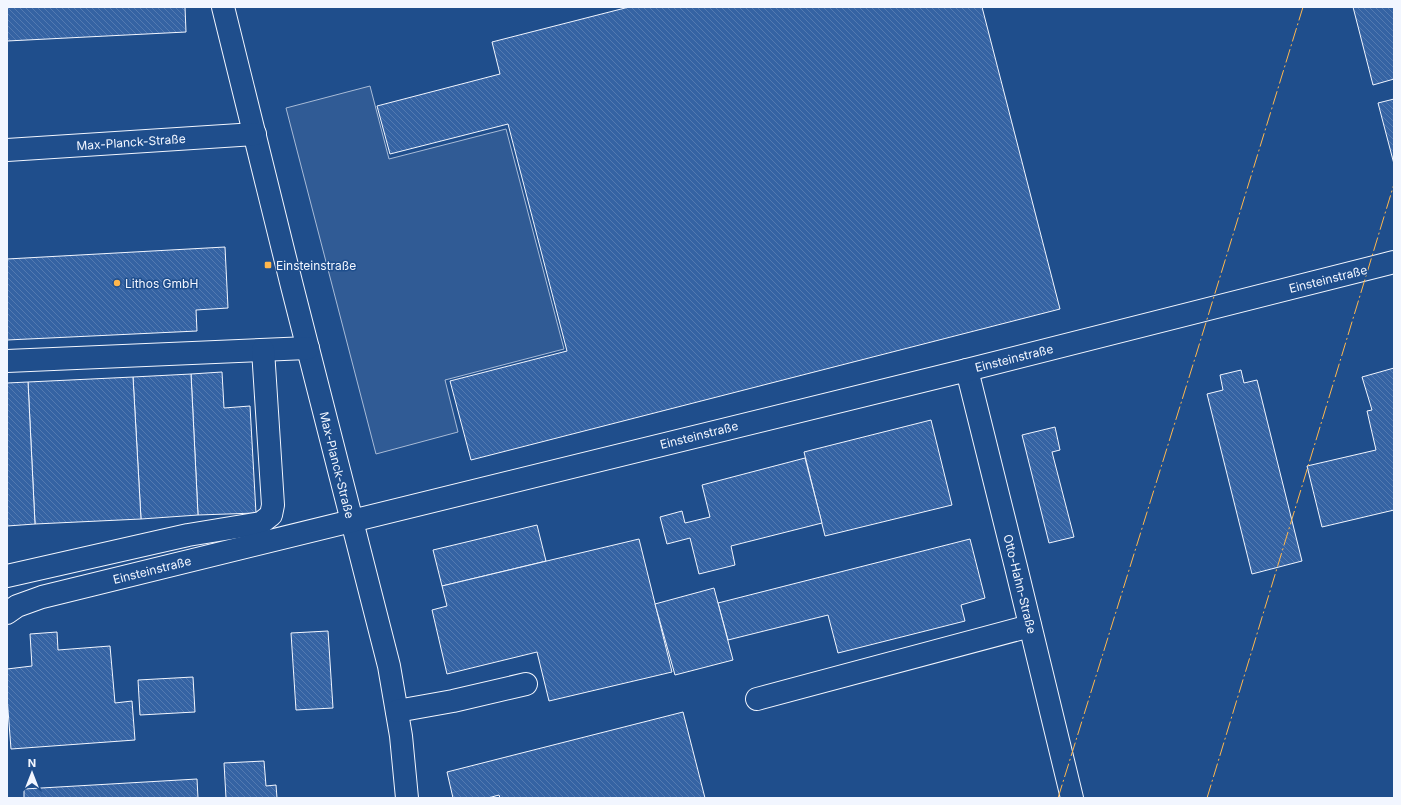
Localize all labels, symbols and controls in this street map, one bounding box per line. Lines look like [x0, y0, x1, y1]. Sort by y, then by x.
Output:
street label: Max-Planck-Straße [76, 131, 186, 153]
place label: Einsteinstraße [276, 258, 356, 273]
marker: Einsteinstraße [263, 260, 273, 270]
street label: Einsteinstraße [1287, 262, 1369, 296]
place label: Lithos GmbH [125, 276, 198, 291]
marker: Lithos GmbH [112, 278, 122, 288]
street label: Einsteinstraße [973, 341, 1055, 375]
street label: Max-Planck-Straße [316, 410, 358, 520]
street label: Einsteinstraße [658, 418, 740, 452]
street label: Otto-Hahn-Straße [1000, 533, 1040, 635]
street label: Einsteinstraße [111, 553, 193, 587]
north arrow [12, 753, 52, 793]
text: N [28, 756, 36, 770]

